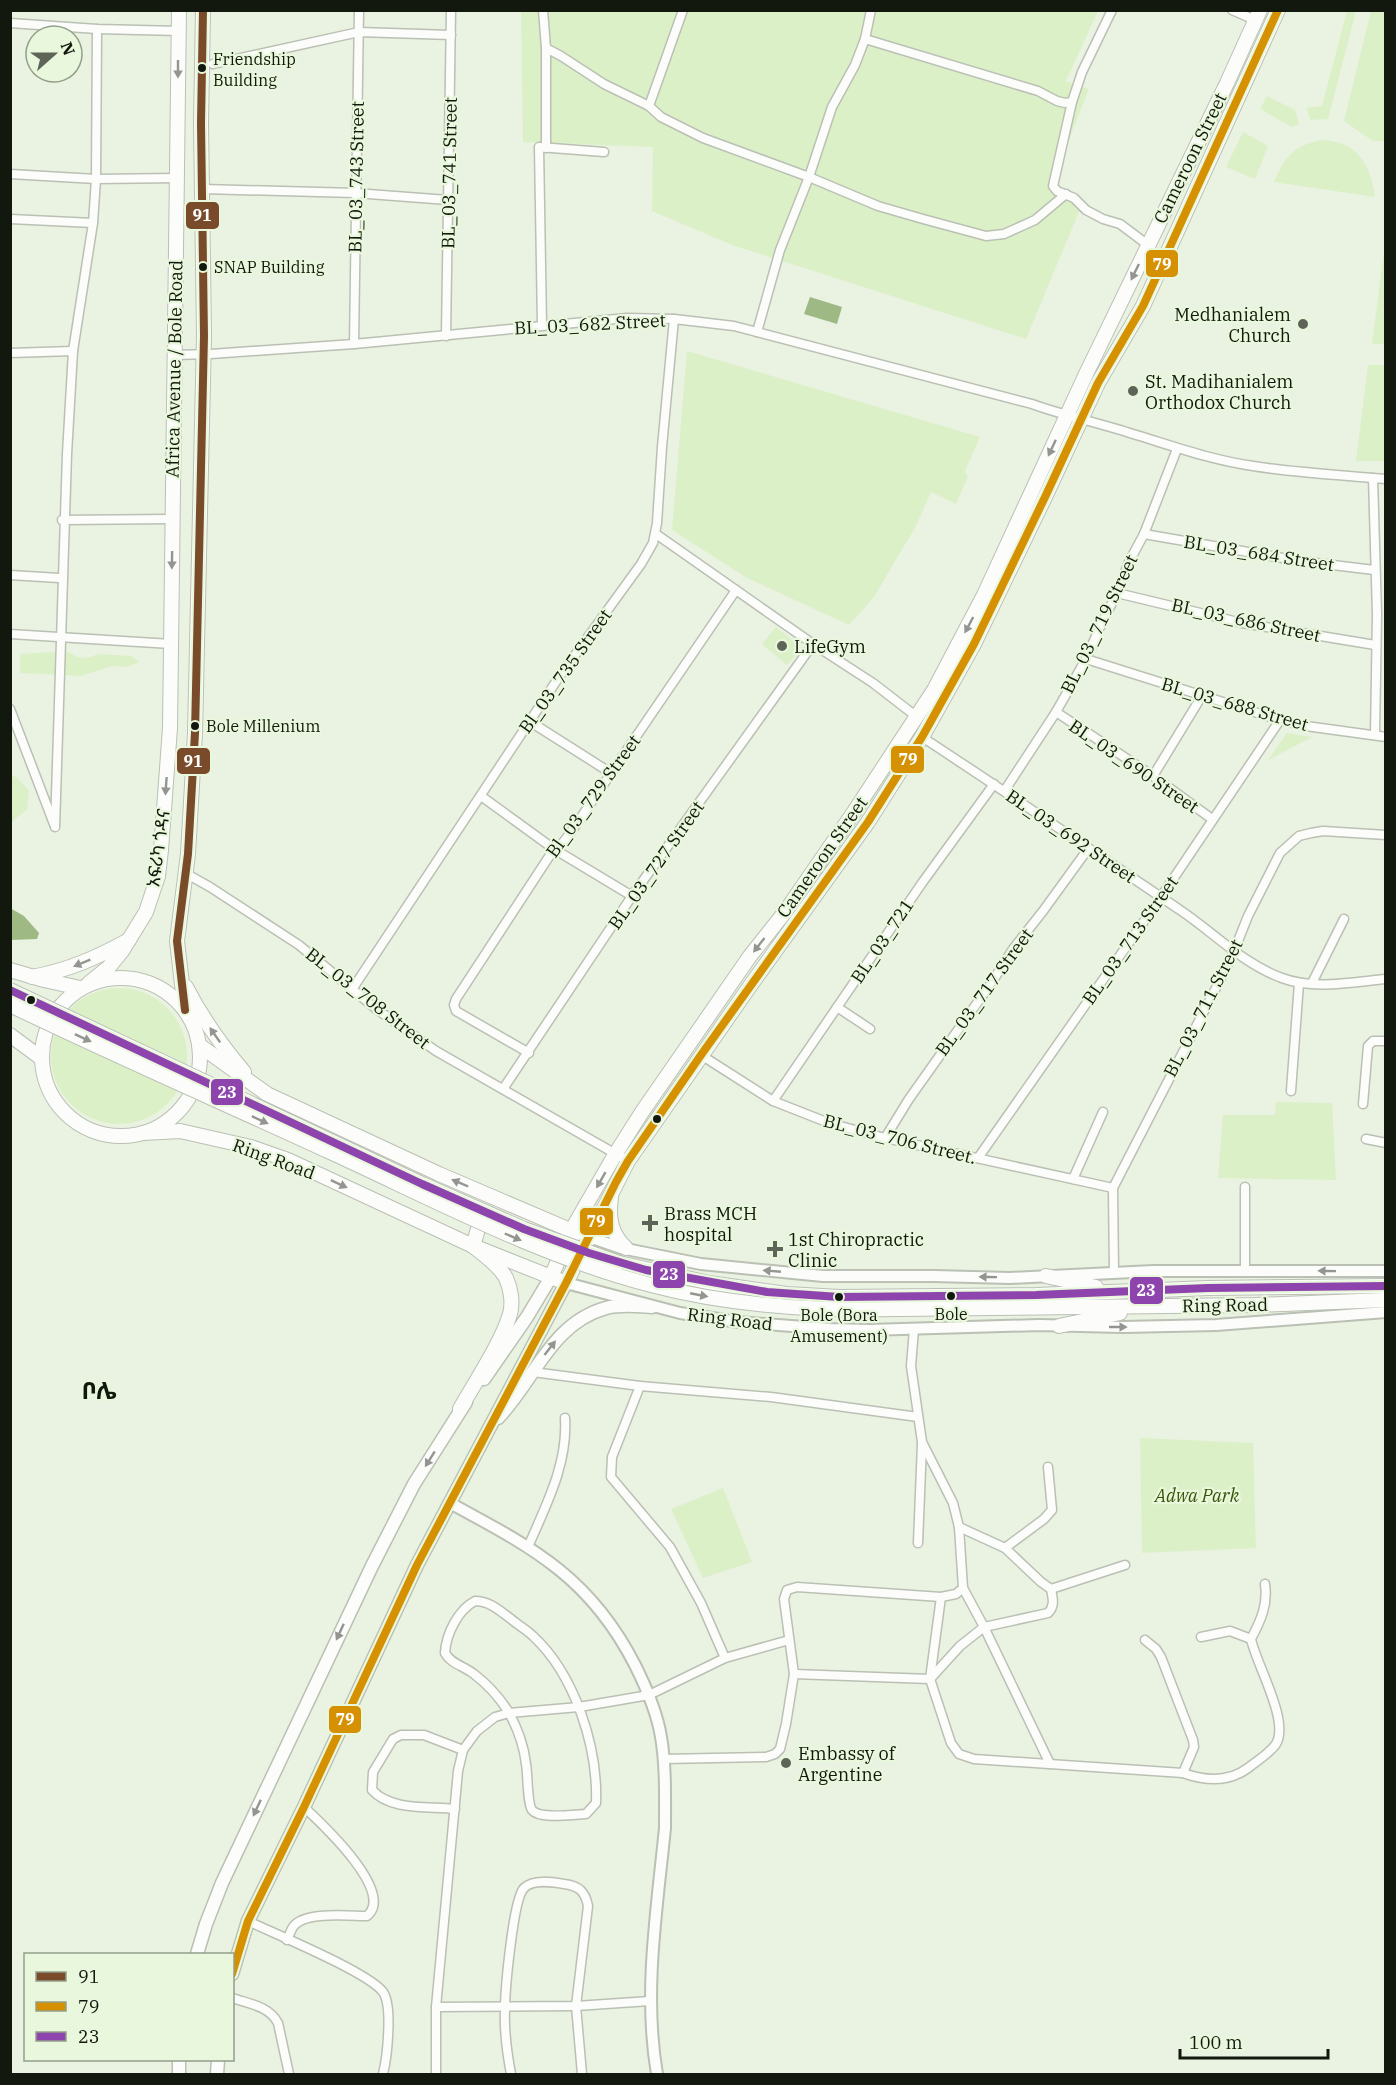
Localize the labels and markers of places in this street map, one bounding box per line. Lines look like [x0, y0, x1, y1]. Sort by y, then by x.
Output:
place label: Friendship Building [213, 49, 296, 90]
marker: Friendship Building [196, 62, 208, 74]
place label: SNAP Building [214, 257, 325, 277]
marker: SNAP Building [197, 261, 209, 273]
place label: Medhanialem Church [1174, 303, 1291, 347]
marker: Medhanialem Church [1296, 317, 1310, 331]
place label: St. Madihanialem Orthodox Church [1145, 370, 1294, 414]
marker: St. Madihanialem Orthodox Church [1126, 384, 1140, 398]
place label: LifeGym [794, 635, 866, 658]
marker: LifeGym [775, 639, 789, 653]
place label: Bole Millenium [206, 716, 320, 736]
marker: Bole Millenium [189, 720, 201, 732]
unlabelled marker [25, 994, 37, 1006]
unlabelled marker [651, 1113, 663, 1125]
place label: Brass MCH hospital [664, 1202, 757, 1246]
marker: Brass MCH hospital [641, 1214, 659, 1232]
place label: 1st Chiropractic Clinic [788, 1228, 924, 1272]
marker: 1st Chiropractic Clinic [766, 1240, 784, 1258]
marker: Bole [945, 1290, 957, 1302]
marker: Bole (Bora Amusement) [833, 1291, 845, 1303]
place label: Bole [934, 1304, 968, 1324]
place label: Bole (Bora Amusement) [790, 1305, 888, 1346]
place label: Embassy of Argentine [798, 1742, 897, 1786]
marker: Embassy of Argentine [779, 1756, 793, 1770]

